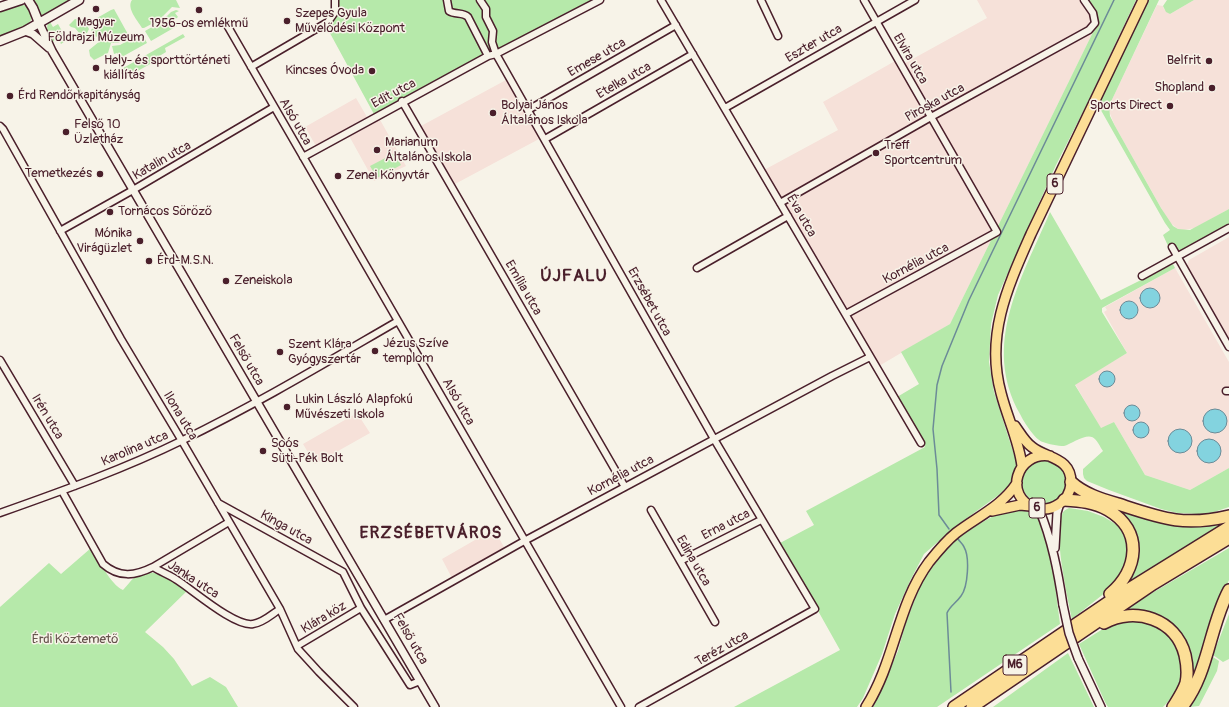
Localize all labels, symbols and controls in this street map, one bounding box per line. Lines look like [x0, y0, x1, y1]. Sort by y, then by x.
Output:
marker: Magyar Földrajzi Múzeum [91, 4, 101, 14]
marker: 1956-os emlékmű [194, 5, 204, 15]
place label: Szepes Gyula Művelődési Központ [295, 6, 405, 37]
place label: Magyar Földrajzi Múzeum [48, 15, 144, 46]
place label: 1956-os emlékmű [149, 16, 249, 32]
marker: Szepes Gyula Művelődési Központ [282, 16, 292, 26]
street label: Eszter utca [783, 22, 845, 66]
street label: Elvira utca [889, 31, 931, 87]
street label: Emese utca [565, 35, 629, 81]
place label: Hely- és sporttörténeti kiállítás [104, 53, 230, 84]
place label: Belfrit [1167, 53, 1201, 69]
marker: Belfrit [1204, 56, 1214, 66]
street label: Etelka utca [594, 59, 654, 103]
marker: Hely- és sporttörténeti kiállítás [91, 63, 101, 73]
place label: Kincses Óvoda [285, 63, 364, 79]
marker: Kincses Óvoda [367, 66, 377, 76]
street label: Edit utca [369, 76, 419, 112]
street label: Piroska utca [903, 80, 967, 126]
place label: Shopland [1155, 80, 1204, 96]
marker: Shopland [1207, 83, 1217, 93]
place label: Érd Rendőrkapitányság [18, 88, 140, 104]
marker: Érd Rendőrkapitányság [5, 91, 15, 101]
street label: Alsó utca [275, 96, 315, 148]
place label: Bolyai János Általános Iskola [501, 98, 588, 129]
place label: Sports Direct [1090, 98, 1162, 114]
marker: Sports Direct [1165, 101, 1175, 111]
marker: Bolyai János Általános Iskola [488, 108, 498, 118]
place label: Felső 10 Üzletház [74, 117, 123, 148]
marker: Felső 10 Üzletház [61, 127, 71, 137]
place label: Marianum Általános Iskola [385, 135, 472, 166]
street label: Katalin utca [130, 138, 194, 184]
place label: Treff Sportcentrum [884, 138, 962, 169]
marker: Marianum Általános Iskola [372, 145, 382, 155]
marker: Treff Sportcentrum [871, 148, 881, 158]
place label: Temetkezés [25, 166, 92, 182]
place label: Zenei Könyvtár [346, 168, 429, 184]
marker: Temetkezés [95, 169, 105, 179]
marker: Zenei Könyvtár [333, 171, 343, 181]
road number: 6 [1047, 174, 1063, 194]
street label: Éva utca [783, 192, 819, 240]
place label: Tornácos Söröző [118, 204, 212, 220]
marker: Tornácos Söröző [105, 207, 115, 217]
place label: Mónika Virágüzlet [76, 226, 132, 257]
marker: Mónika Virágüzlet [135, 236, 145, 246]
street label: Kornélia utca [880, 240, 952, 288]
place label: Érd-M.S.N. [157, 253, 214, 269]
marker: Érd-M.S.N. [144, 256, 154, 266]
street label: Emília utca [501, 258, 545, 318]
street label: Erzsébet utca [624, 265, 674, 339]
district label: ÚJFALU [540, 267, 608, 287]
place label: Zeneiskola [234, 273, 292, 289]
marker: Zeneiskola [221, 276, 231, 286]
street label: Felső utca [225, 331, 267, 389]
place label: Jézus Szíve templom [383, 336, 448, 367]
place label: Szent Klára Gyógyszertár [288, 337, 361, 368]
marker: Jézus Szíve templom [370, 346, 380, 356]
marker: Szent Klára Gyógyszertár [275, 347, 285, 357]
street label: Alsó utca [438, 376, 478, 428]
street label: Ilona utca [159, 389, 201, 443]
street label: Irén utca [27, 392, 67, 442]
place label: Lukin László Alapfokú Művészeti Iskola [295, 392, 413, 423]
marker: Lukin László Alapfokú Művészeti Iskola [282, 402, 292, 412]
street label: Karolina utca [99, 428, 171, 470]
place label: Soós Süti-Pék Bolt [271, 436, 343, 467]
marker: Soós Süti-Pék Bolt [258, 446, 268, 456]
street label: Kornélia utca [585, 452, 657, 500]
road number: 6 [1029, 498, 1045, 518]
street label: Erna utca [699, 506, 753, 544]
street label: Kinga utca [257, 507, 315, 549]
district label: ERZSÉBETVÁROS [360, 524, 502, 544]
street label: Edina utca [672, 533, 714, 589]
street label: Janka utca [164, 558, 222, 602]
street label: Klára köz [299, 598, 349, 638]
street label: Felső utca [389, 610, 431, 668]
street label: Teréz utca [693, 628, 751, 670]
park label: Érdi Köztemető [32, 632, 118, 648]
road number: M6 [1003, 655, 1027, 675]

